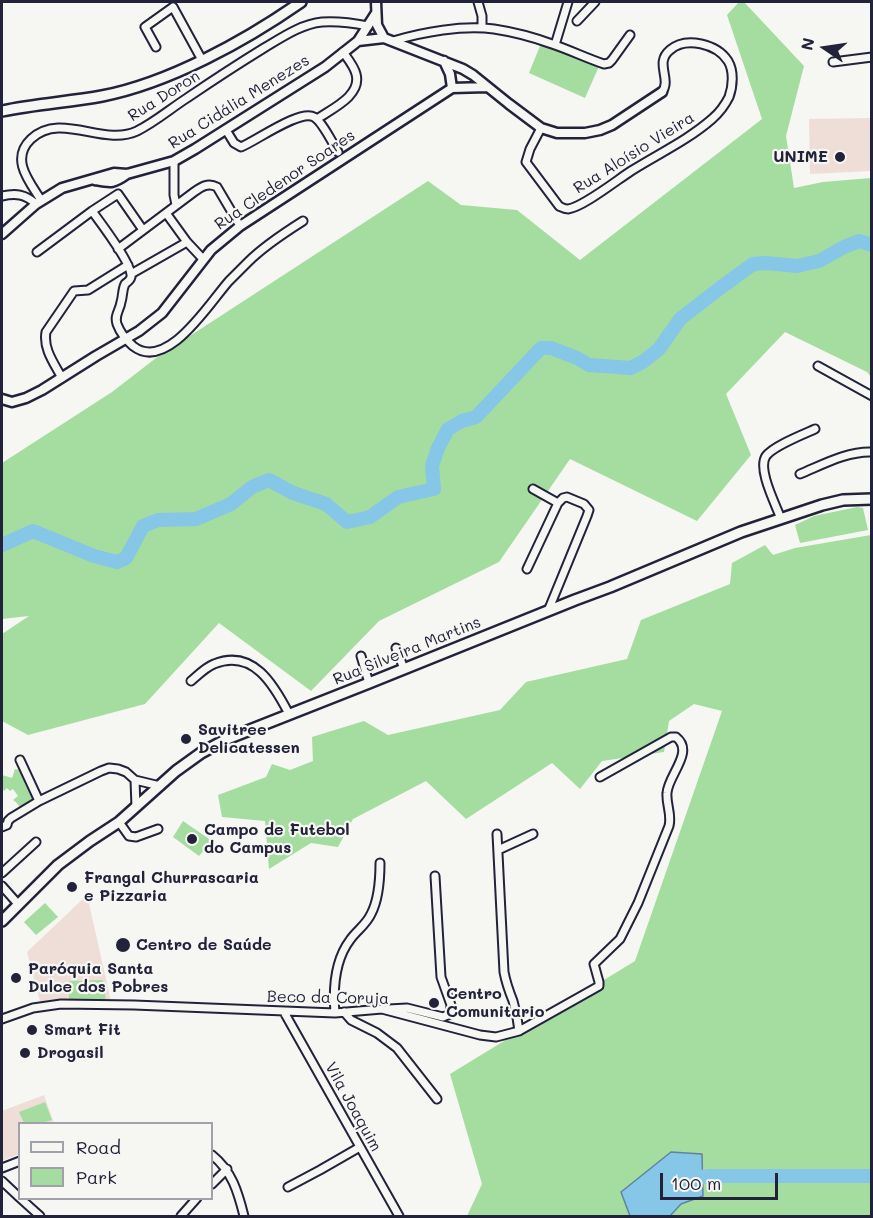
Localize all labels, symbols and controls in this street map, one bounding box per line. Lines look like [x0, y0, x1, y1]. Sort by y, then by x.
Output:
north arrow [795, 18, 855, 78]
text: N [795, 36, 819, 52]
street label: Rua Cidália Menezes [165, 51, 313, 153]
street label: Rua Doron [125, 66, 203, 126]
street label: Rua Aloísio Vieira [570, 108, 698, 198]
street label: Rua Cledenor Soares [211, 126, 359, 234]
place label: UNIME [773, 147, 828, 167]
marker: UNIME [833, 150, 847, 164]
street label: Rua Silveira Martins [330, 613, 484, 689]
place label: Savitree Delicatessen [198, 720, 300, 758]
marker: Savitree Delicatessen [179, 732, 193, 746]
place label: Campo de Futebol do Campus [204, 820, 350, 858]
marker: Campo de Futebol do Campus [185, 832, 199, 846]
place label: Frangal Churrascaria e Pizzaria [84, 868, 259, 906]
marker: Frangal Churrascaria e Pizzaria [65, 880, 79, 894]
place label: Centro de Saúde [136, 935, 272, 955]
marker: Centro de Saúde [114, 936, 132, 954]
place label: Paróquia Santa Dulce dos Pobres [28, 959, 168, 997]
marker: Paróquia Santa Dulce dos Pobres [9, 971, 23, 985]
place label: Centro Comunitario [446, 984, 544, 1022]
street label: Beco da Coruja [267, 987, 389, 1009]
marker: Centro Comunitario [427, 996, 441, 1010]
place label: Smart Fit [44, 1020, 121, 1040]
marker: Smart Fit [25, 1023, 39, 1037]
place label: Drogasil [37, 1043, 104, 1063]
marker: Drogasil [18, 1046, 32, 1060]
street label: Vila Joaquim [321, 1059, 385, 1155]
legend [18, 1122, 213, 1200]
text: Road [76, 1135, 121, 1159]
scale bar [663, 1161, 782, 1199]
text: Park [76, 1165, 117, 1189]
text: 100 m [671, 1171, 721, 1195]

